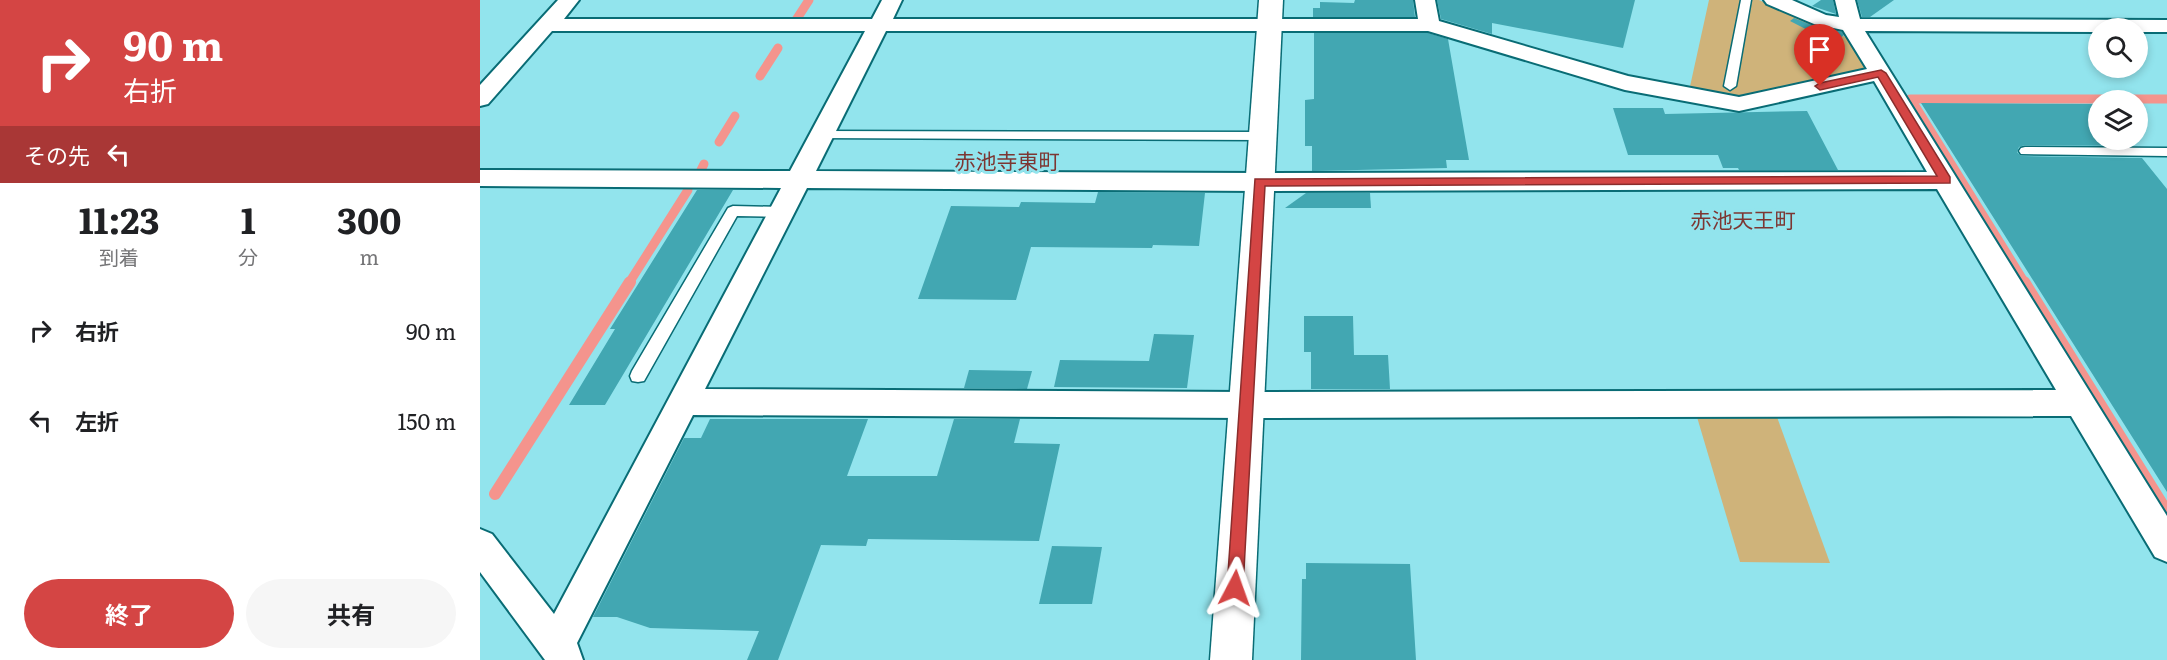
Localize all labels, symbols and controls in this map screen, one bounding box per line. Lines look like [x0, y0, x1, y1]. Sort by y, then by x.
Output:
text: 90 m [123, 12, 223, 74]
map controls [2088, 18, 2148, 150]
button: search [2088, 18, 2148, 78]
icon: right [24, 24, 102, 102]
pin [1794, 24, 1845, 86]
icon: arrive [1803, 33, 1836, 66]
text: 右折 [123, 69, 177, 109]
button: layers [2088, 90, 2148, 150]
text: その先 [24, 138, 90, 171]
icon: left [102, 138, 135, 171]
district label: 赤池寺東町 [955, 144, 1060, 175]
text: 11:23 [79, 192, 160, 245]
text: 1 [241, 192, 256, 245]
text: 300 [337, 192, 401, 245]
district label: 赤池天王町 [1691, 203, 1796, 234]
text: 到着 [99, 241, 139, 271]
text: 分 [238, 241, 258, 271]
text: m [359, 241, 379, 271]
icon: right [24, 314, 57, 347]
text: 右折 [75, 314, 119, 347]
text: 90 m [406, 314, 456, 347]
icon: left [24, 404, 57, 437]
text: 左折 [75, 404, 119, 437]
text: 150 m [397, 404, 456, 437]
position arrow [1203, 556, 1267, 620]
button: 終了 [24, 579, 234, 648]
button: 共有 [246, 579, 456, 648]

